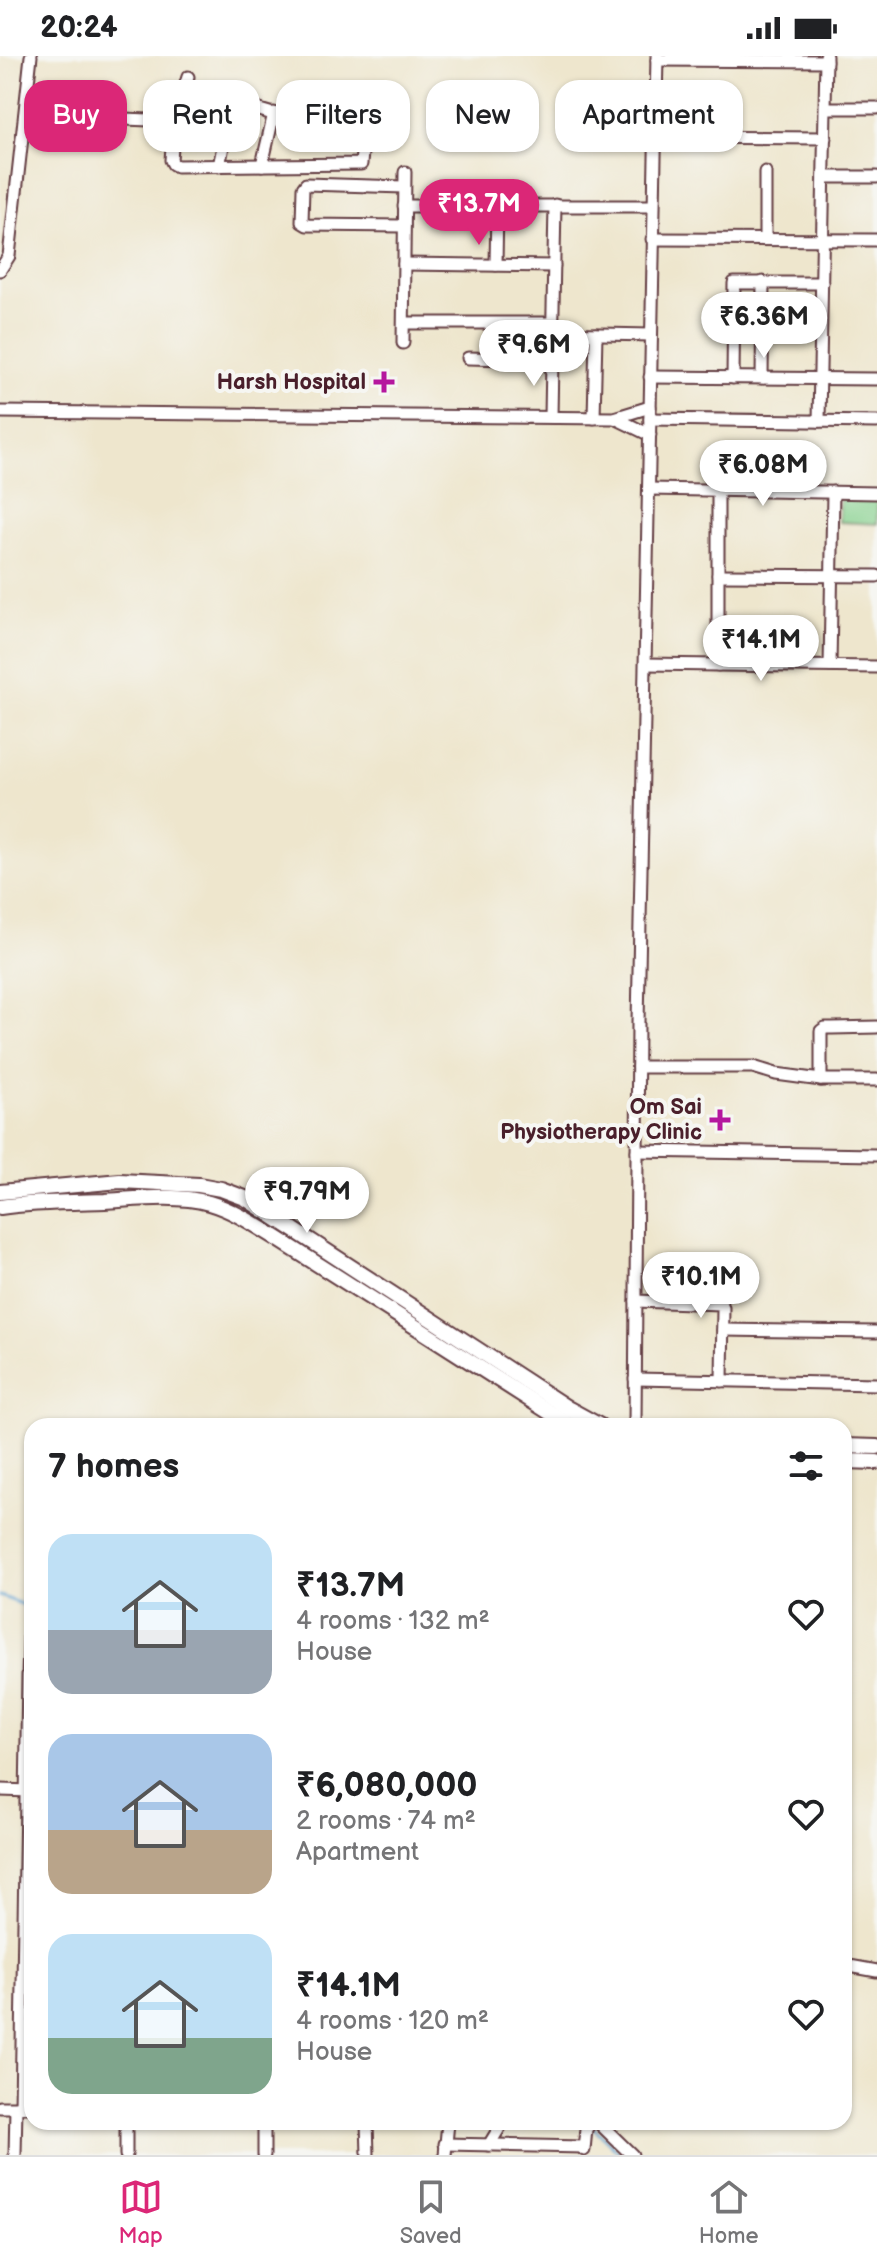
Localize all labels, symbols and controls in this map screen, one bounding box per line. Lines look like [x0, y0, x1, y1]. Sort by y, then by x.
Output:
text: 20:24 [40, 10, 118, 46]
chip: Buy [24, 80, 127, 152]
chip: Rent [143, 80, 260, 152]
chip: Filters [276, 80, 410, 152]
chip: New [426, 80, 539, 152]
chip: Apartment [555, 80, 743, 152]
pin: ₹13.7M [414, 179, 544, 247]
text: ₹13.7M [437, 189, 521, 220]
pin: ₹6.36M [699, 292, 829, 360]
text: ₹6.36M [719, 302, 809, 333]
pin: ₹9.6M [478, 320, 590, 388]
text: ₹9.6M [497, 330, 571, 361]
place label: Harsh Hospital [217, 369, 366, 396]
marker: Harsh Hospital [373, 371, 395, 393]
pin: ₹6.08M [698, 440, 828, 508]
text: ₹6.08M [718, 450, 808, 481]
pin: ₹14.1M [696, 615, 826, 683]
text: ₹14.1M [721, 625, 801, 656]
place label: Om Sai Physiotherapy Clinic [500, 1094, 702, 1146]
marker: Om Sai Physiotherapy Clinic [709, 1109, 731, 1131]
pin: ₹9.79M [242, 1167, 372, 1235]
text: ₹9.79M [263, 1177, 351, 1208]
pin: ₹10.1M [636, 1252, 766, 1320]
text: ₹10.1M [660, 1262, 742, 1293]
icon: filters [784, 1444, 828, 1488]
text: 7 homes [48, 1446, 179, 1487]
text: ₹13.7M [296, 1565, 405, 1606]
icon: home [112, 1566, 208, 1662]
icon: heart [784, 1592, 828, 1636]
text: 4 rooms · 132 m² [296, 1606, 490, 1637]
text: House [296, 1637, 372, 1668]
text: ₹6,080,000 [296, 1765, 478, 1806]
icon: home [112, 1766, 208, 1862]
icon: heart [784, 1792, 828, 1836]
text: 2 rooms · 74 m² [296, 1806, 476, 1837]
text: Apartment [296, 1837, 419, 1868]
text: ₹14.1M [296, 1965, 401, 2006]
icon: home [112, 1966, 208, 2062]
icon: heart [784, 1992, 828, 2036]
text: 4 rooms · 120 m² [296, 2006, 489, 2037]
text: House [296, 2037, 372, 2068]
tab: Map [119, 2175, 163, 2250]
tab: Saved [400, 2175, 462, 2250]
tab: Home [699, 2175, 758, 2250]

